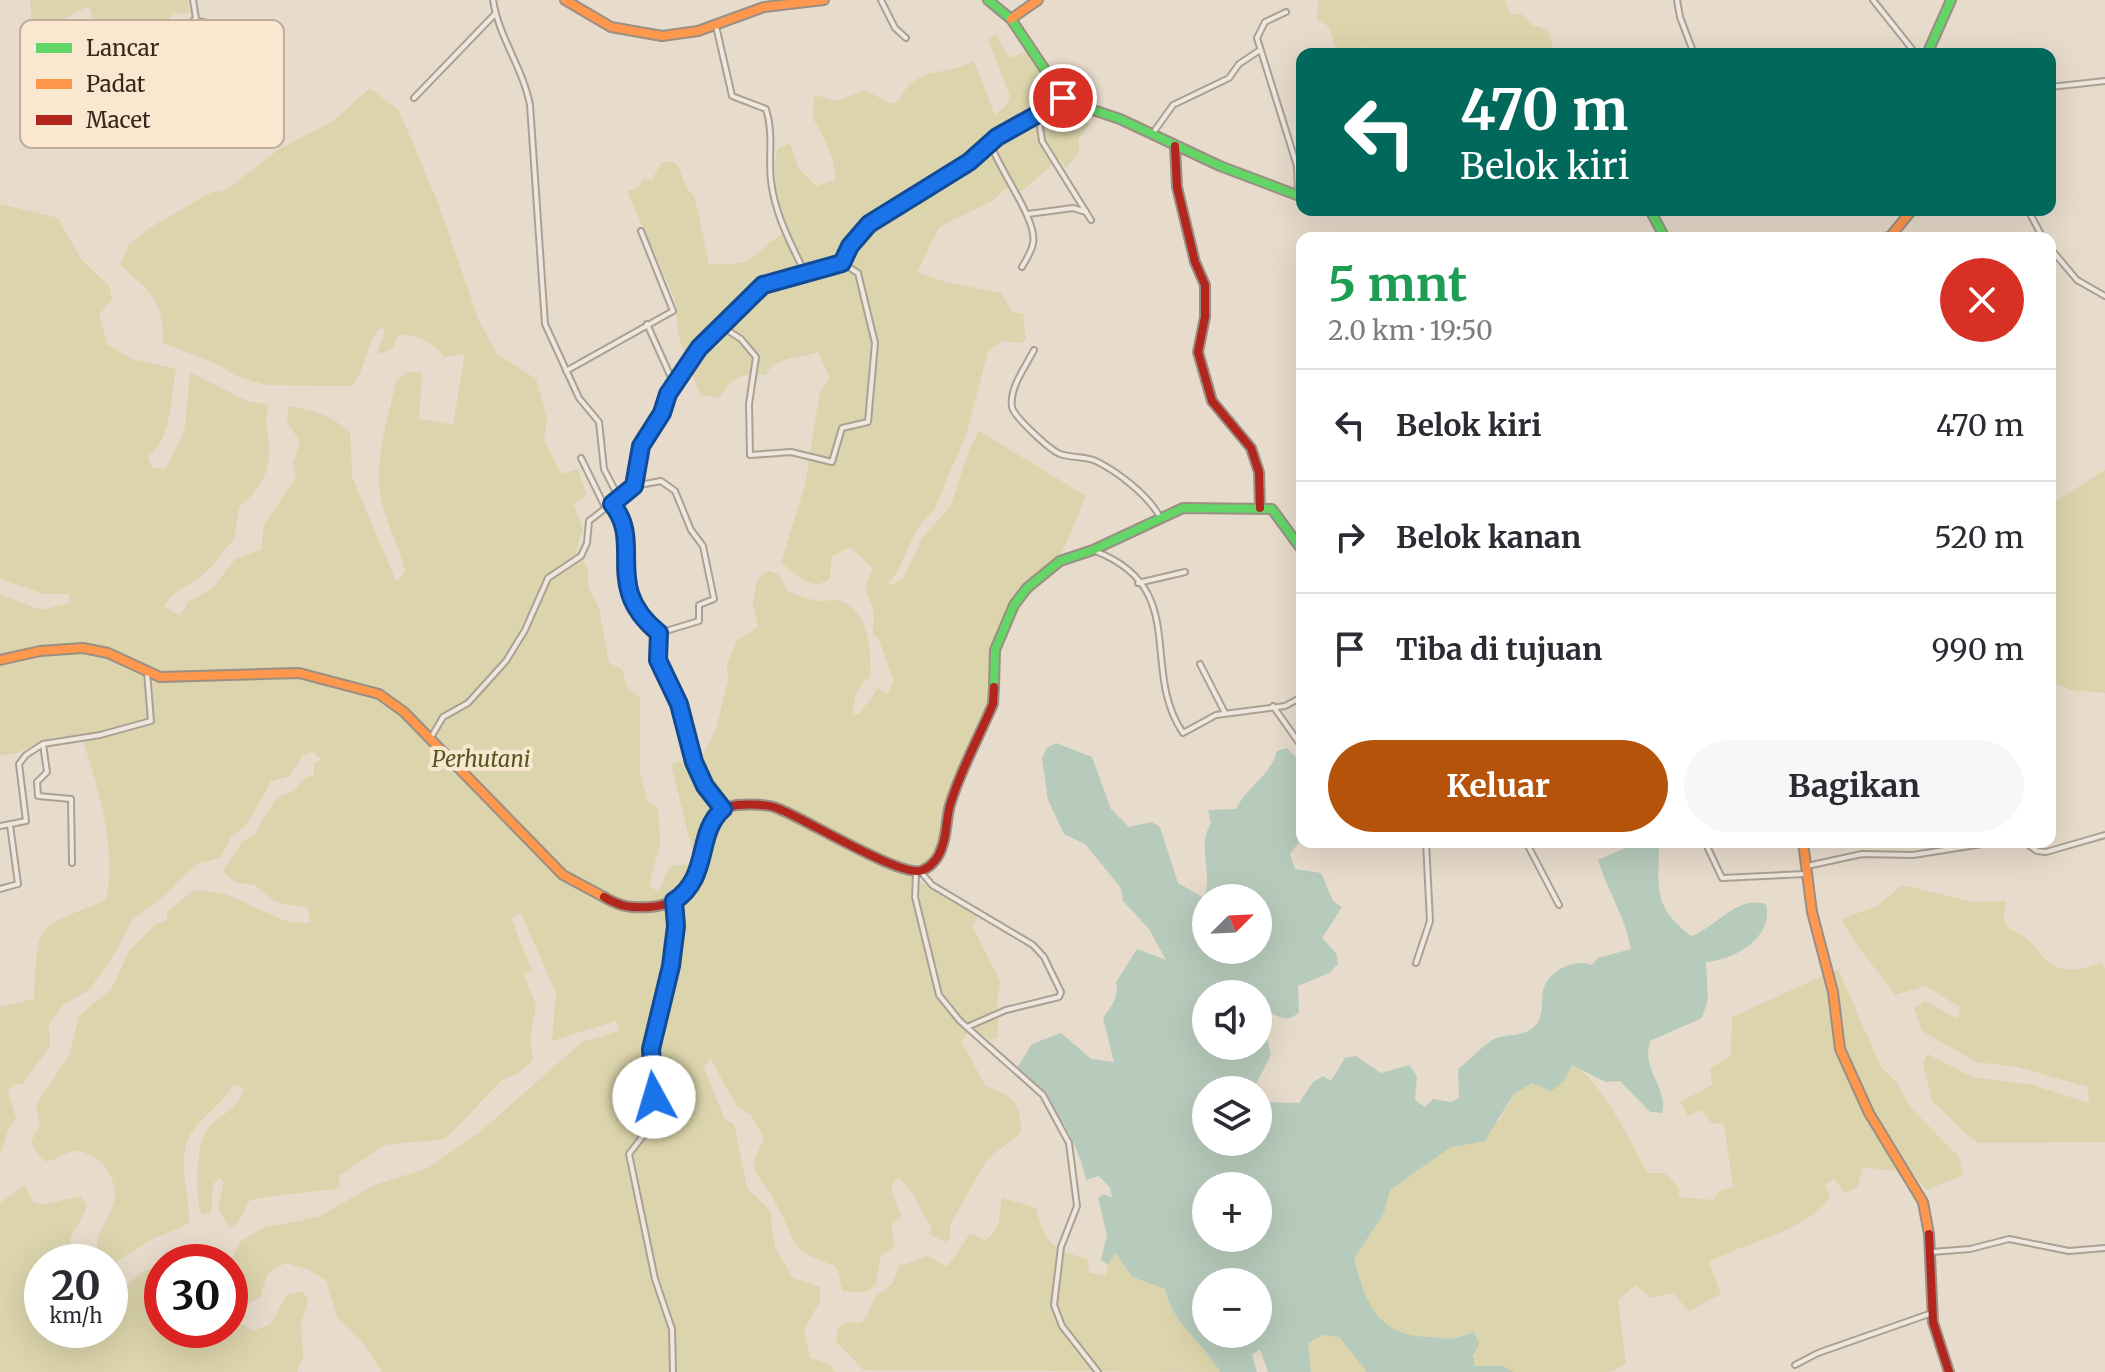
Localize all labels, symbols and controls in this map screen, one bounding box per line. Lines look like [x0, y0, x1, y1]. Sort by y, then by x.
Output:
legend [20, 20, 284, 148]
text: Lancar [86, 34, 160, 62]
pin [1029, 64, 1097, 132]
text: Padat [86, 70, 146, 98]
text: 470 m [1460, 75, 1628, 145]
icon: arrive [1041, 76, 1085, 120]
icon: left [1328, 80, 1432, 184]
text: Macet [86, 106, 151, 134]
text: Belok kiri [1460, 144, 1629, 189]
text: 5 mnt [1328, 254, 1467, 314]
button: close [1940, 258, 2024, 342]
text: 2.0 km · 19:50 [1328, 314, 1493, 347]
icon: left [1328, 403, 1372, 447]
text: Belok kiri [1396, 406, 1542, 444]
text: 470 m [1936, 406, 2024, 444]
icon: right [1328, 515, 1372, 559]
text: Belok kanan [1396, 518, 1581, 556]
text: 520 m [1934, 518, 2024, 556]
icon: arrive [1328, 627, 1372, 671]
text: Tiba di tujuan [1396, 630, 1602, 668]
text: 990 m [1931, 630, 2024, 668]
button: Keluar [1328, 740, 1668, 832]
button: Bagikan [1684, 740, 2024, 832]
park label: Perhutani [432, 745, 530, 773]
north arrow [1192, 884, 1272, 964]
map controls [1192, 884, 1272, 1348]
button: sound [1192, 980, 1272, 1060]
position arrow [612, 1055, 696, 1139]
button: layers [1192, 1076, 1272, 1156]
button: + [1192, 1172, 1272, 1252]
speed limit sign: 30 [144, 1244, 248, 1348]
text: 20 [51, 1261, 101, 1311]
button: − [1192, 1268, 1272, 1348]
text: km/h [50, 1303, 102, 1328]

